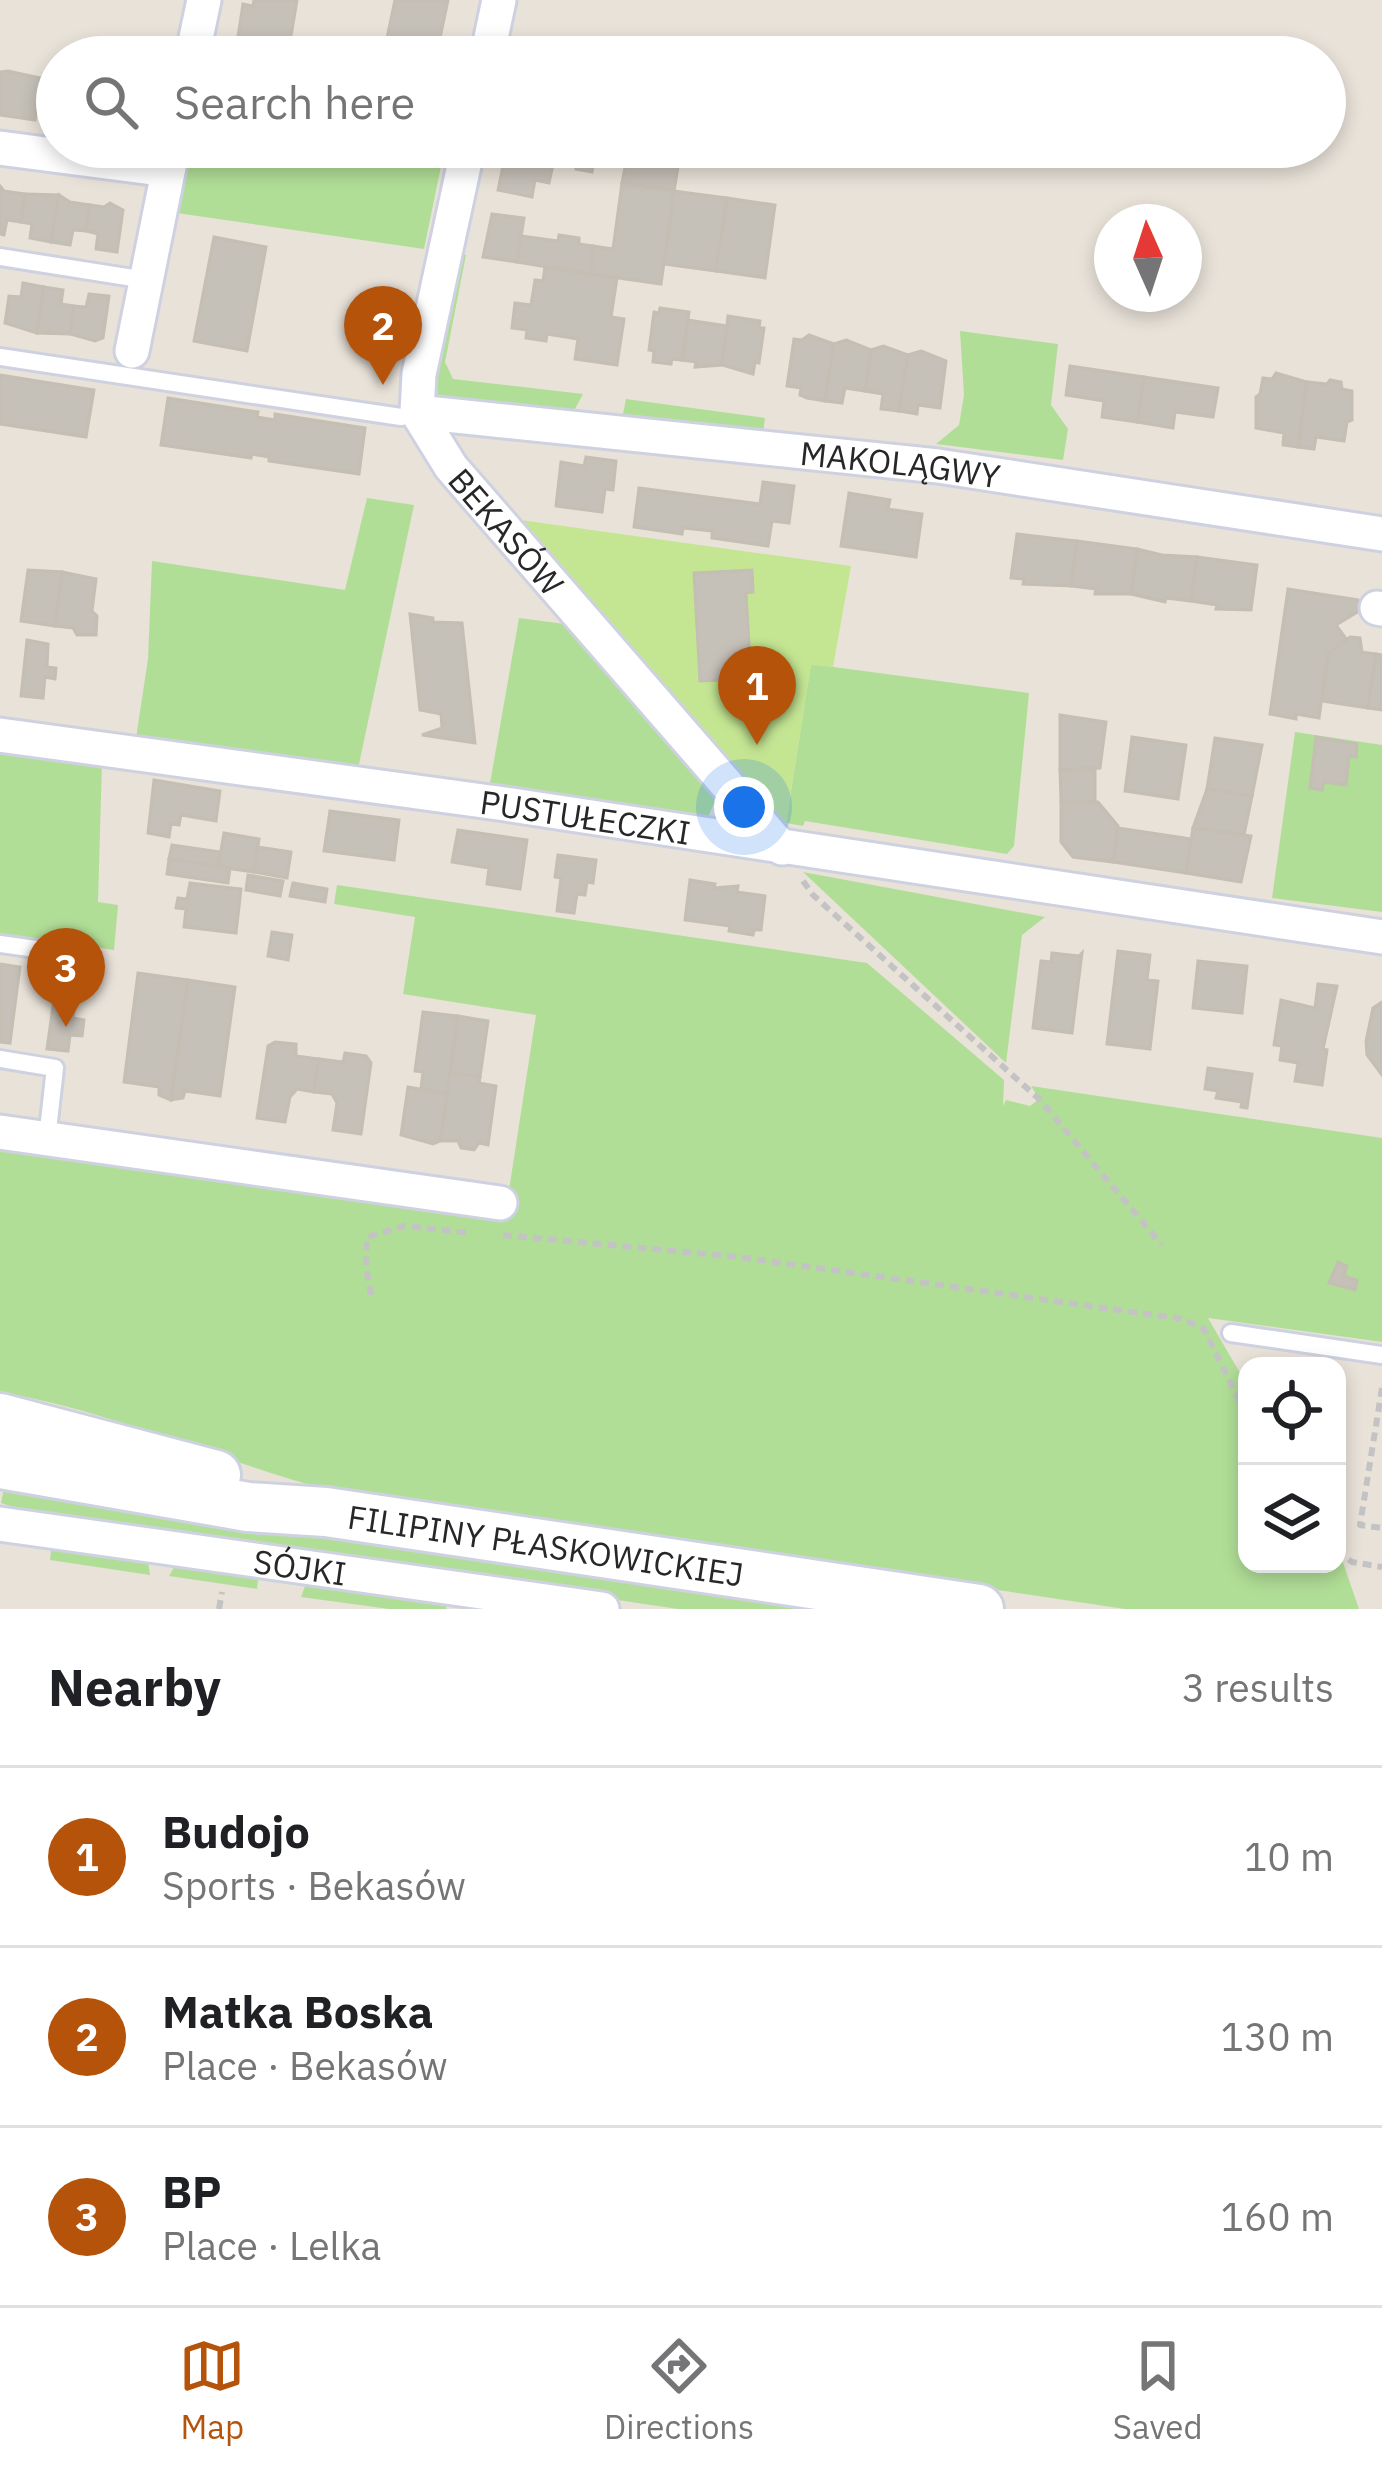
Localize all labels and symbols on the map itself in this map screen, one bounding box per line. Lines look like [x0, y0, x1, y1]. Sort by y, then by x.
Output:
north arrow [1094, 204, 1202, 312]
pin: 2 [344, 286, 422, 385]
street label: MAKOLĄGWY [798, 430, 1004, 497]
street label: BEKASÓW [440, 459, 574, 604]
pin: 1 [718, 646, 796, 745]
your location [714, 777, 774, 837]
street label: PUSTUŁECZKI [478, 779, 694, 853]
pin: 3 [27, 928, 105, 1027]
street label: FILIPINY PŁASKOWICKIEJ [345, 1494, 746, 1595]
street label: SÓJKI [251, 1539, 349, 1594]

